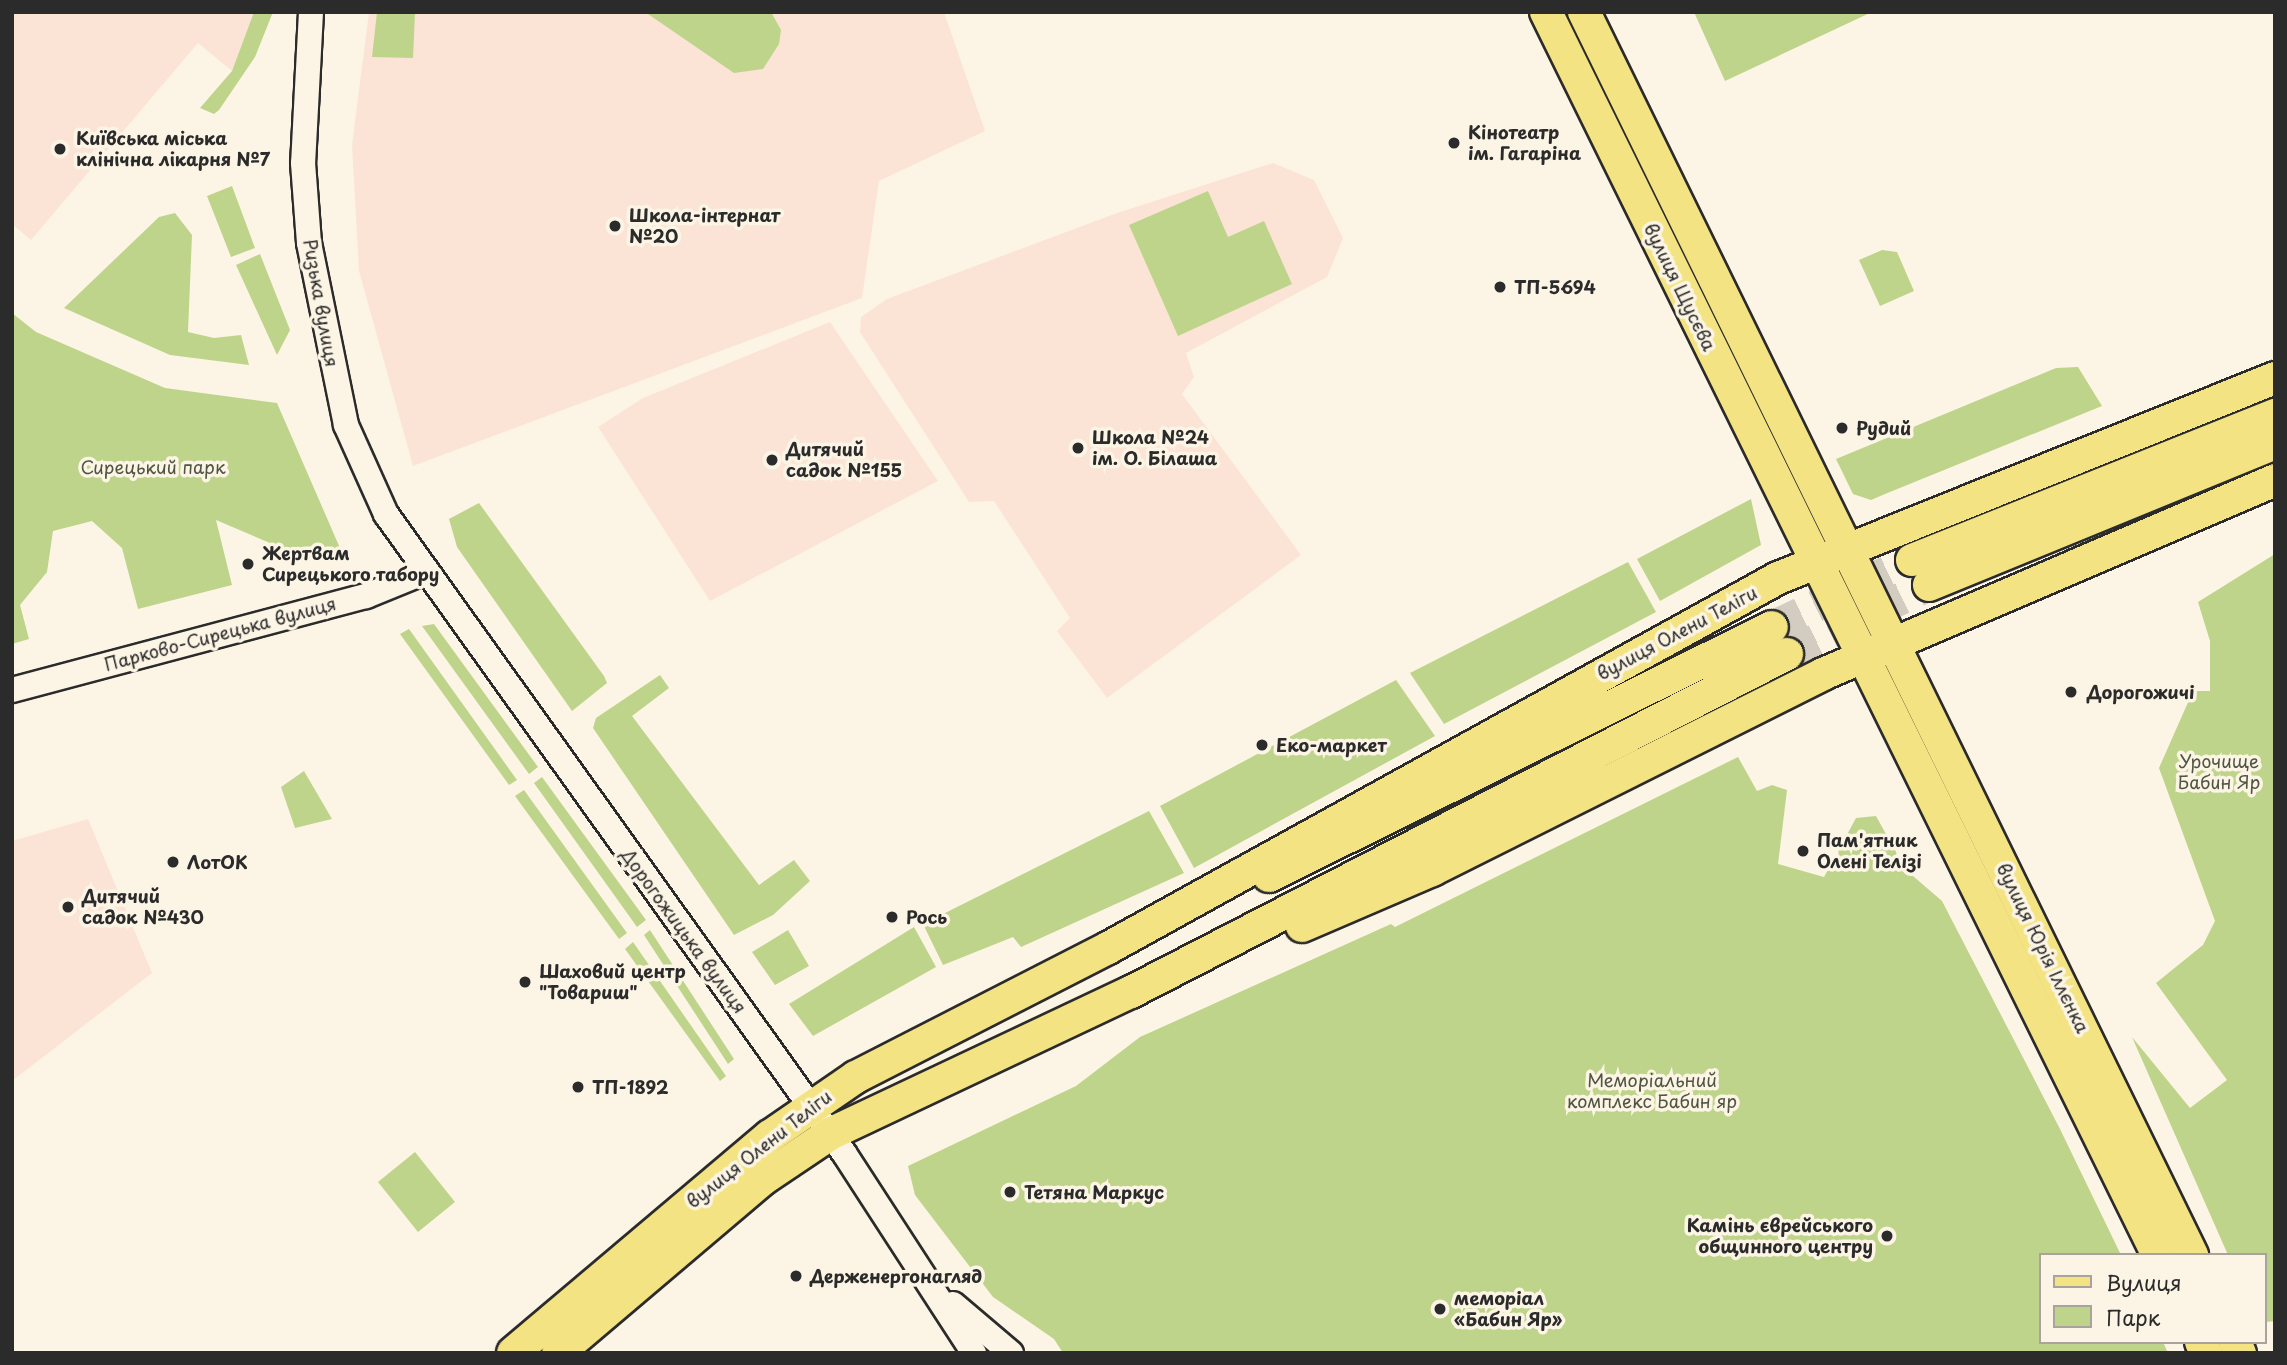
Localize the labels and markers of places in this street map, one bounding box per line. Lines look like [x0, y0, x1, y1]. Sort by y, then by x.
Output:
place label: Кінотеатр ім. Гагаріна [1468, 122, 1581, 164]
place label: Київська міська клінічна лікарня №7 [76, 128, 271, 170]
marker: Кінотеатр ім. Гагаріна [1446, 135, 1462, 151]
marker: Київська міська клінічна лікарня №7 [50, 139, 70, 159]
place label: Школа-інтернат №20 [629, 205, 780, 248]
marker: Школа-інтернат №20 [607, 218, 623, 234]
place label: ТП-5694 [1514, 276, 1596, 298]
marker: ТП-5694 [1492, 279, 1508, 295]
place label: Рудий [1856, 417, 1911, 439]
marker: Рудий [1834, 420, 1850, 436]
place label: Школа №24 ім. О. Білаша [1092, 427, 1218, 470]
place label: Дитячий садок №155 [786, 439, 902, 482]
marker: Школа №24 ім. О. Білаша [1070, 440, 1086, 456]
marker: Дитячий садок №155 [764, 452, 780, 468]
place label: Жертвам Сирецького табору [262, 543, 439, 586]
marker: Жертвам Сирецького табору [240, 556, 256, 572]
place label: Дорогожичі [2087, 681, 2195, 703]
marker: Дорогожичі [2061, 682, 2081, 702]
place label: Еко-маркет [1276, 734, 1387, 756]
marker: Еко-маркет [1254, 737, 1270, 753]
place label: Пам'ятник Олені Телізі [1817, 830, 1922, 872]
marker: Пам'ятник Олені Телізі [1795, 843, 1811, 859]
place label: ЛотОК [187, 851, 248, 873]
marker: ЛотОК [165, 854, 181, 870]
place label: Дитячий садок №430 [82, 886, 204, 928]
marker: Дитячий садок №430 [60, 899, 76, 915]
place label: Рось [906, 906, 947, 928]
marker: Рось [884, 909, 900, 925]
place label: Шаховий центр "Товариш" [539, 961, 686, 1004]
marker: Шаховий центр "Товариш" [517, 974, 533, 990]
place label: ТП-1892 [592, 1076, 669, 1098]
marker: ТП-1892 [570, 1079, 586, 1095]
place label: Тетяна Маркус [1024, 1181, 1164, 1203]
marker: Тетяна Маркус [1002, 1184, 1018, 1200]
place label: Камінь єврейського общинного центру [1686, 1215, 1873, 1258]
marker: Камінь єврейського общинного центру [1879, 1228, 1895, 1244]
place label: Держенергонагляд [810, 1265, 982, 1287]
marker: Держенергонагляд [788, 1268, 804, 1284]
place label: меморіал «Бабин Яр» [1454, 1288, 1563, 1330]
marker: меморіал «Бабин Яр» [1432, 1301, 1448, 1317]

